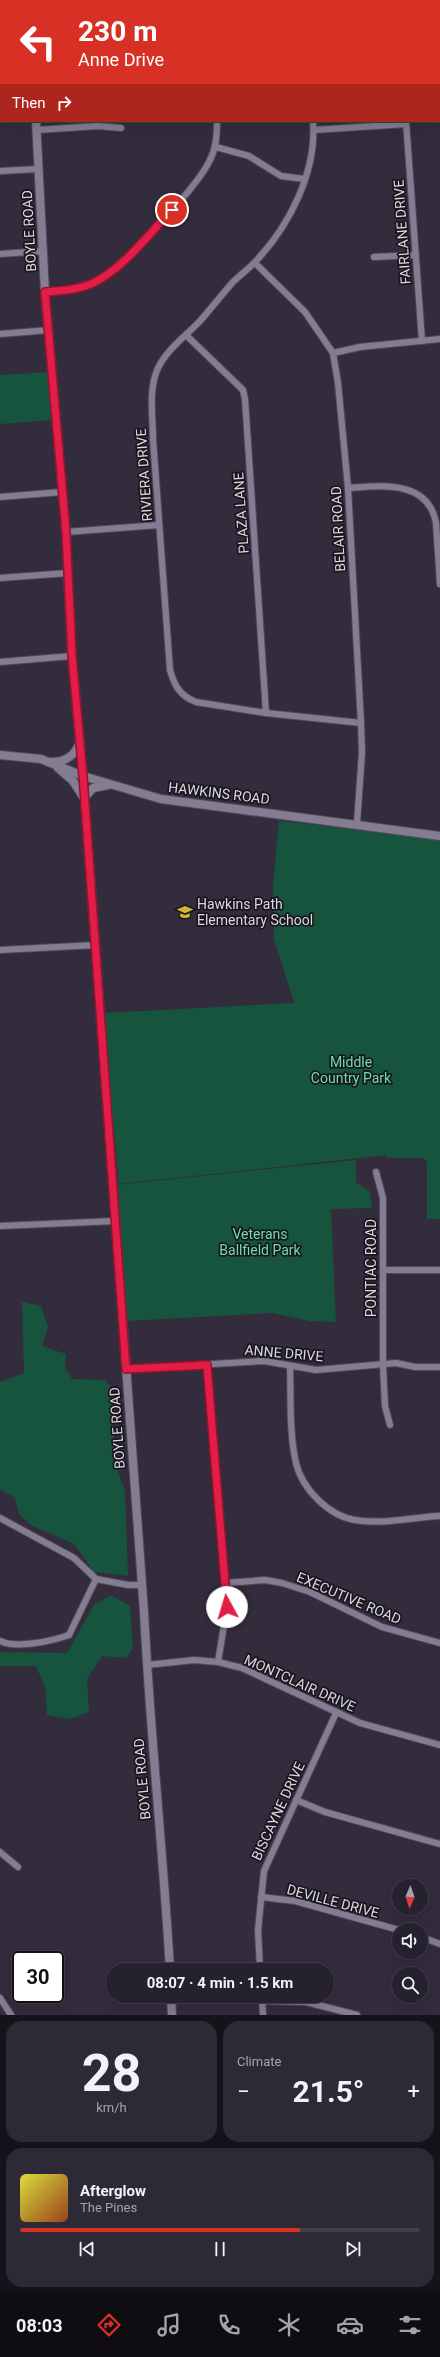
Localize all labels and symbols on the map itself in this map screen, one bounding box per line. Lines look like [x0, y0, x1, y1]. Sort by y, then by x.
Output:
street label: FAIRLANE DRIVE [390, 179, 414, 285]
street label: BOYLE ROAD [19, 190, 39, 272]
pin [155, 193, 189, 227]
street label: RIVIERA DRIVE [133, 428, 155, 522]
street label: PLAZA LANE [230, 472, 252, 554]
street label: BELAIR ROAD [328, 486, 348, 572]
street label: HAWKINS ROAD [167, 779, 271, 807]
place label: Hawkins Path Elementary School [197, 896, 313, 928]
school or university icon: Hawkins Path Elementary School [176, 903, 194, 921]
park label: Middle Country Park [311, 1054, 392, 1086]
street label: PONTIAC ROAD [363, 1219, 379, 1317]
park label: Veterans Ballfield Park [219, 1226, 302, 1258]
street label: ANNE DRIVE [244, 1342, 324, 1364]
street label: BOYLE ROAD [106, 1387, 128, 1469]
street label: EXECUTIVE ROAD [294, 1569, 404, 1627]
position arrow [206, 1586, 248, 1628]
street label: MONTCLAIR DRIVE [242, 1651, 358, 1715]
street label: BOYLE ROAD [130, 1738, 154, 1820]
street label: BISCAYNE DRIVE [248, 1759, 308, 1863]
north arrow [392, 1879, 428, 1915]
street label: DEVILLE DRIVE [285, 1881, 381, 1921]
speed limit sign: 30 [12, 1951, 64, 2003]

